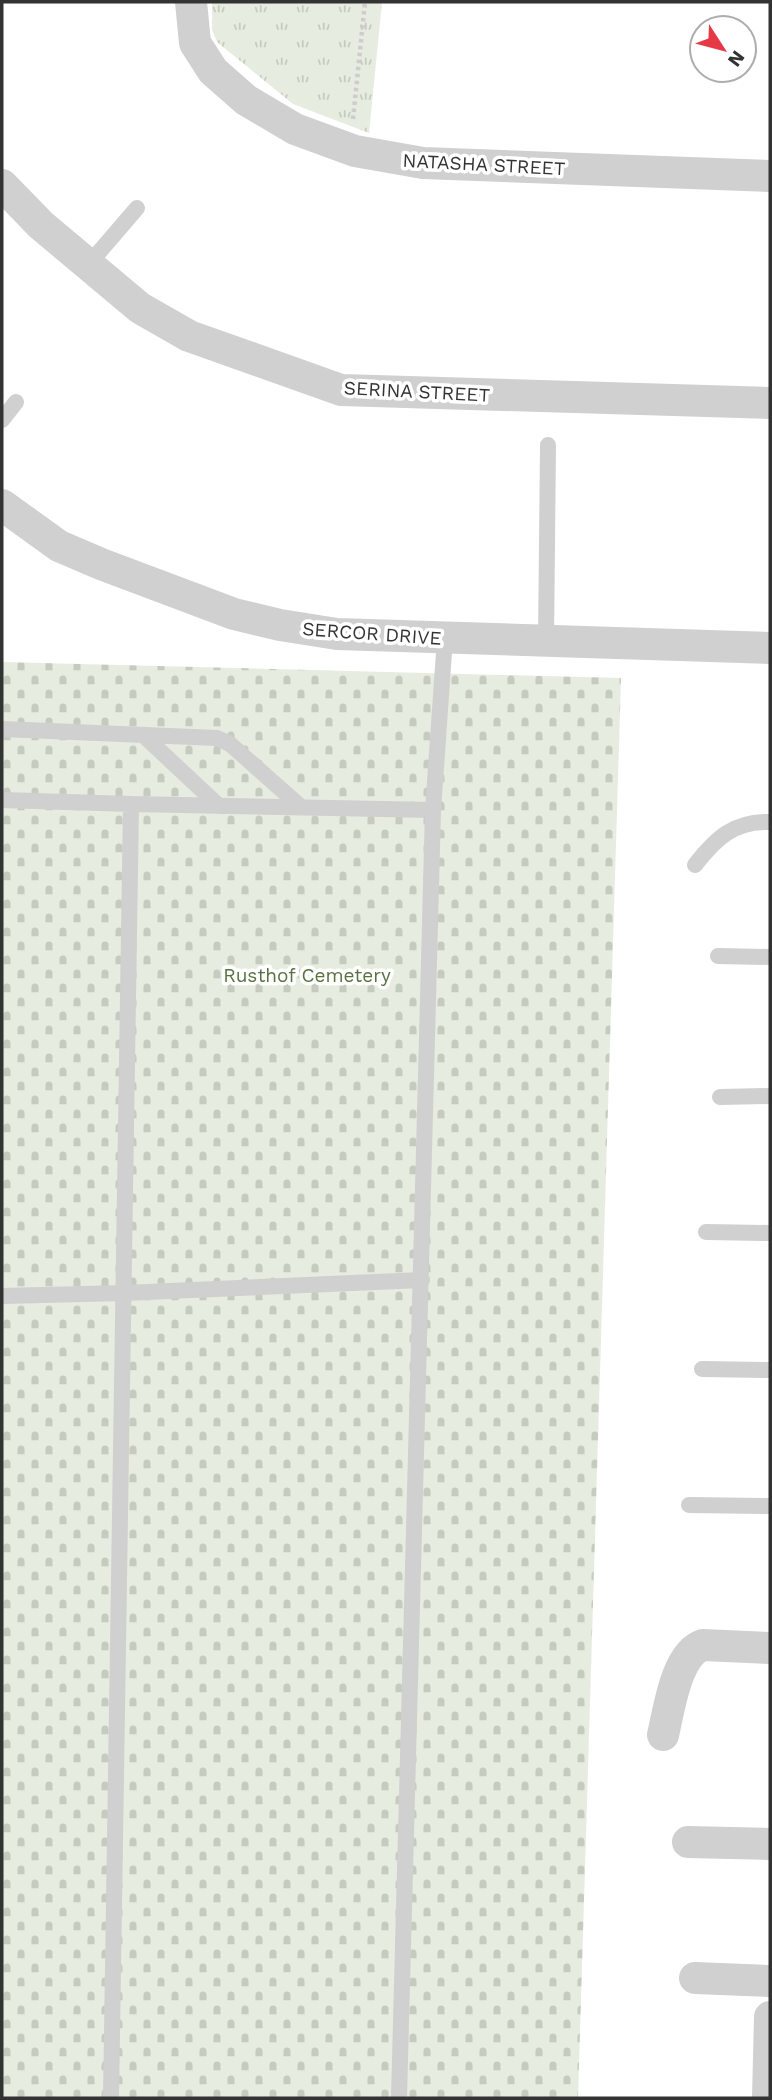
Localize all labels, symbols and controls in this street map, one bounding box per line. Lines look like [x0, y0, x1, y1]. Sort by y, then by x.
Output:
north arrow [688, 14, 758, 84]
text: N [723, 46, 750, 71]
street label: NATASHA STREET [402, 149, 566, 180]
street label: SERINA STREET [343, 376, 491, 407]
street label: SERCOR DRIVE [302, 617, 442, 650]
park label: Rusthof Cemetery [223, 964, 391, 987]

